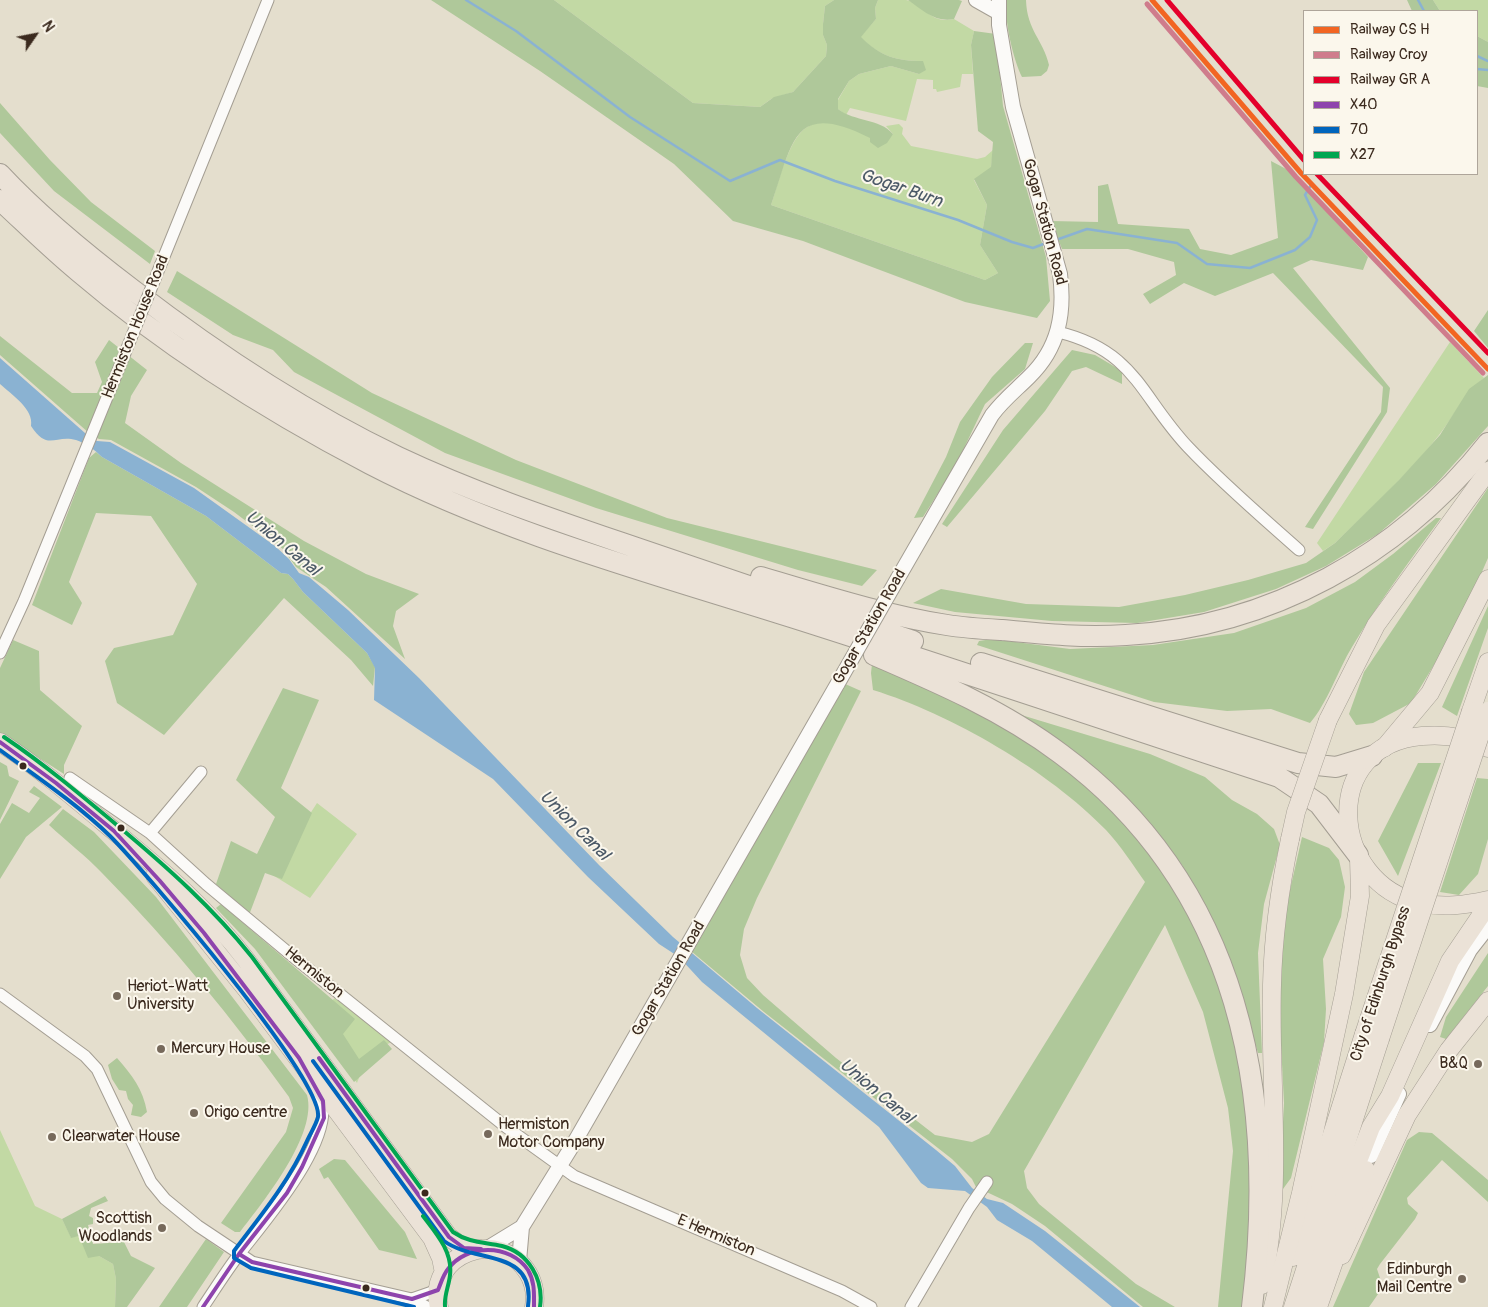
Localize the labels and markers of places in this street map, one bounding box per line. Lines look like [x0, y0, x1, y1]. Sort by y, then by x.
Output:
unlabelled marker [18, 761, 28, 771]
unlabelled marker [116, 823, 126, 833]
place label: Heriot-Watt University [127, 977, 208, 1015]
marker: Heriot-Watt University [111, 990, 123, 1002]
place label: Mercury House [171, 1039, 270, 1059]
marker: Mercury House [155, 1043, 167, 1055]
place label: B&Q [1439, 1054, 1468, 1074]
marker: B&Q [1472, 1058, 1484, 1070]
place label: Origo centre [204, 1103, 287, 1123]
marker: Origo centre [188, 1107, 200, 1119]
place label: Hermiston Motor Company [498, 1115, 605, 1153]
place label: Clearwater House [62, 1127, 180, 1147]
marker: Hermiston Motor Company [482, 1128, 494, 1140]
marker: Clearwater House [46, 1131, 58, 1143]
unlabelled marker [420, 1188, 430, 1198]
place label: Scottish Woodlands [78, 1209, 152, 1247]
marker: Scottish Woodlands [156, 1222, 168, 1234]
place label: Edinburgh Mail Centre [1377, 1260, 1452, 1298]
marker: Edinburgh Mail Centre [1456, 1273, 1468, 1285]
unlabelled marker [361, 1283, 371, 1293]

